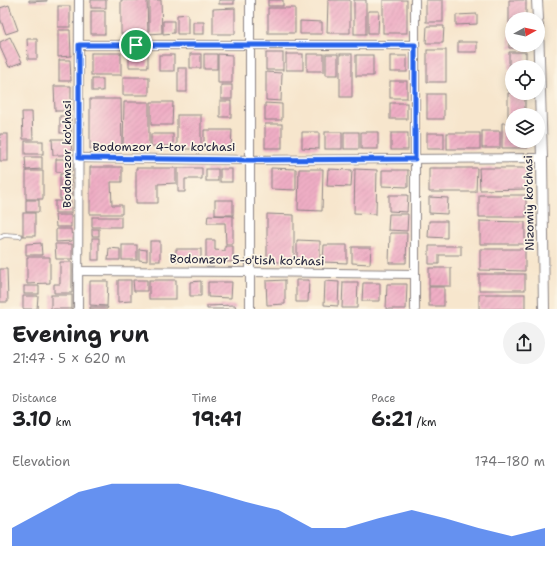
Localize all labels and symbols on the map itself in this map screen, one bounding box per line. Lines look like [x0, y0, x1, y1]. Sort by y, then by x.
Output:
north arrow [505, 12, 545, 52]
pin [119, 28, 153, 62]
street label: Bodomzor ko'chasi [59, 100, 75, 208]
street label: Bodomzor 4-tor ko'chasi [93, 139, 235, 155]
street label: Nizomiy ko'chasi [520, 155, 538, 251]
street label: Bodomzor 5-o'tish ko'chasi [169, 251, 325, 269]

